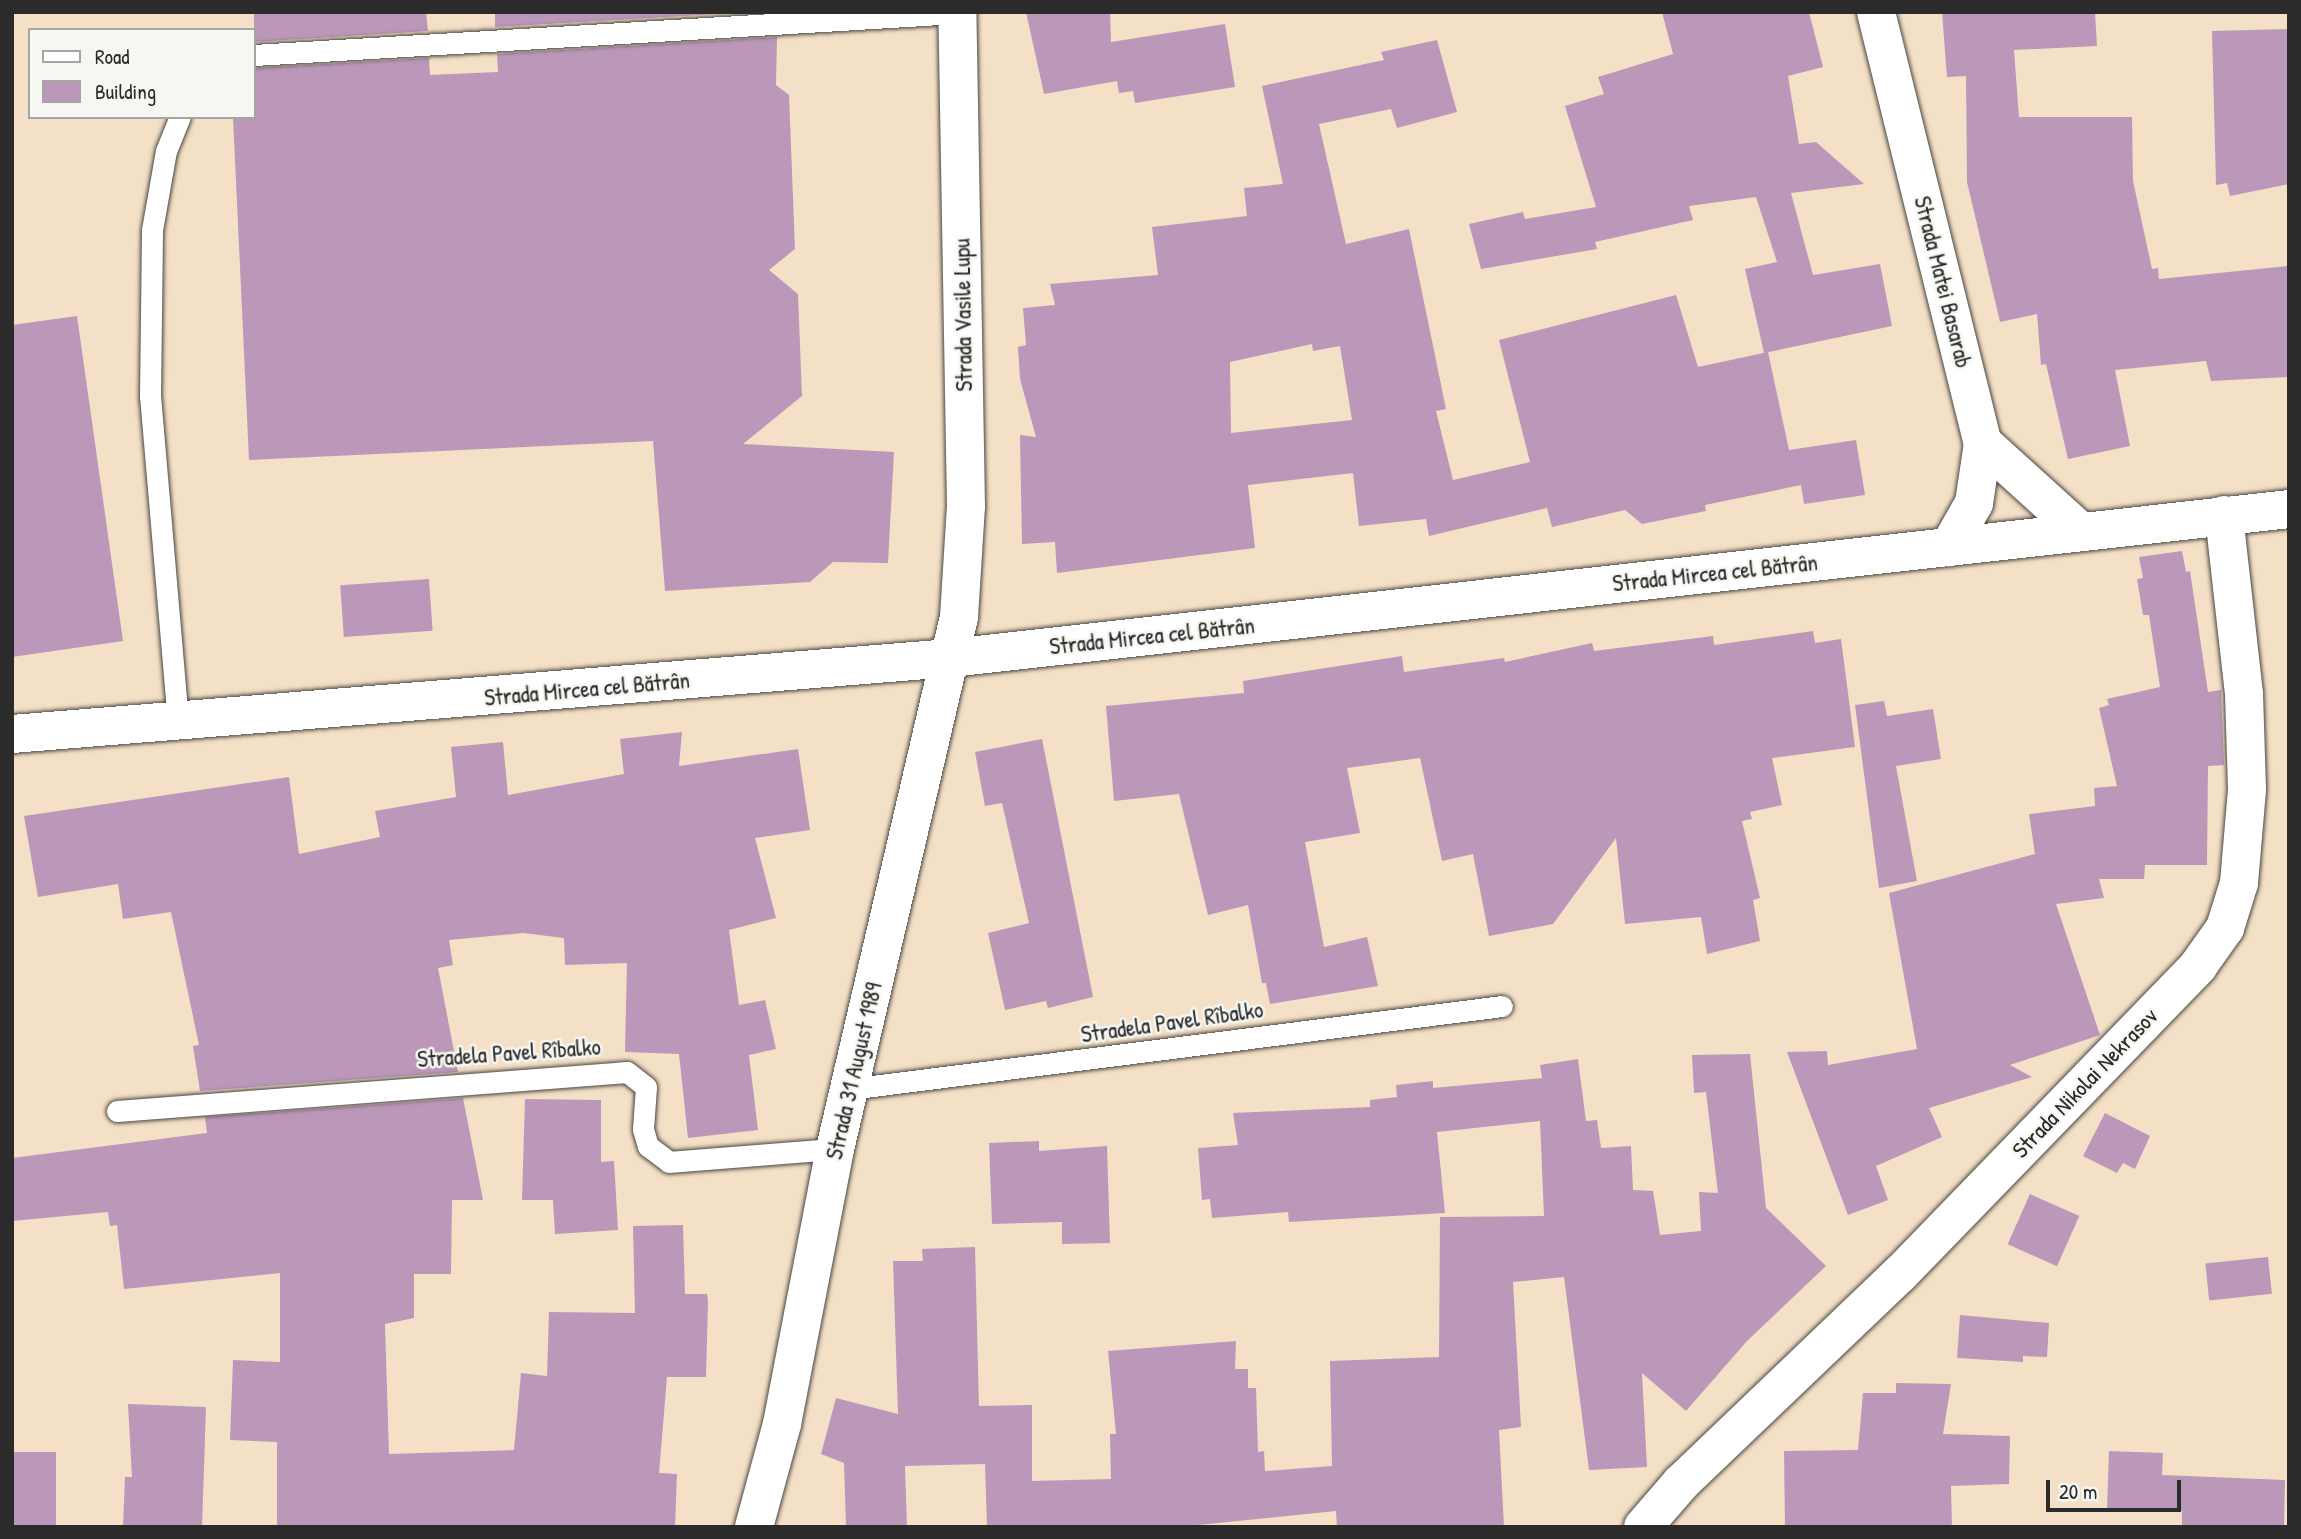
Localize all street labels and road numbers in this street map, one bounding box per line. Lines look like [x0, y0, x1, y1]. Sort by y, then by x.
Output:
street label: Strada Matei Basarab [1908, 193, 1978, 371]
street label: Strada Vasile Lupu [948, 238, 978, 392]
street label: Strada Mircea cel Bătrân [1611, 549, 1819, 597]
street label: Strada Mircea cel Bătrân [1048, 612, 1256, 660]
street label: Strada Mircea cel Bătrân [483, 666, 691, 712]
street label: Strada 31 August 1989 [820, 980, 888, 1162]
street label: Stradela Pavel Rîbalko [1079, 996, 1265, 1048]
street label: Strada Nikolai Nekrasov [2006, 1002, 2164, 1164]
street label: Stradela Pavel Rîbalko [416, 1033, 602, 1073]

